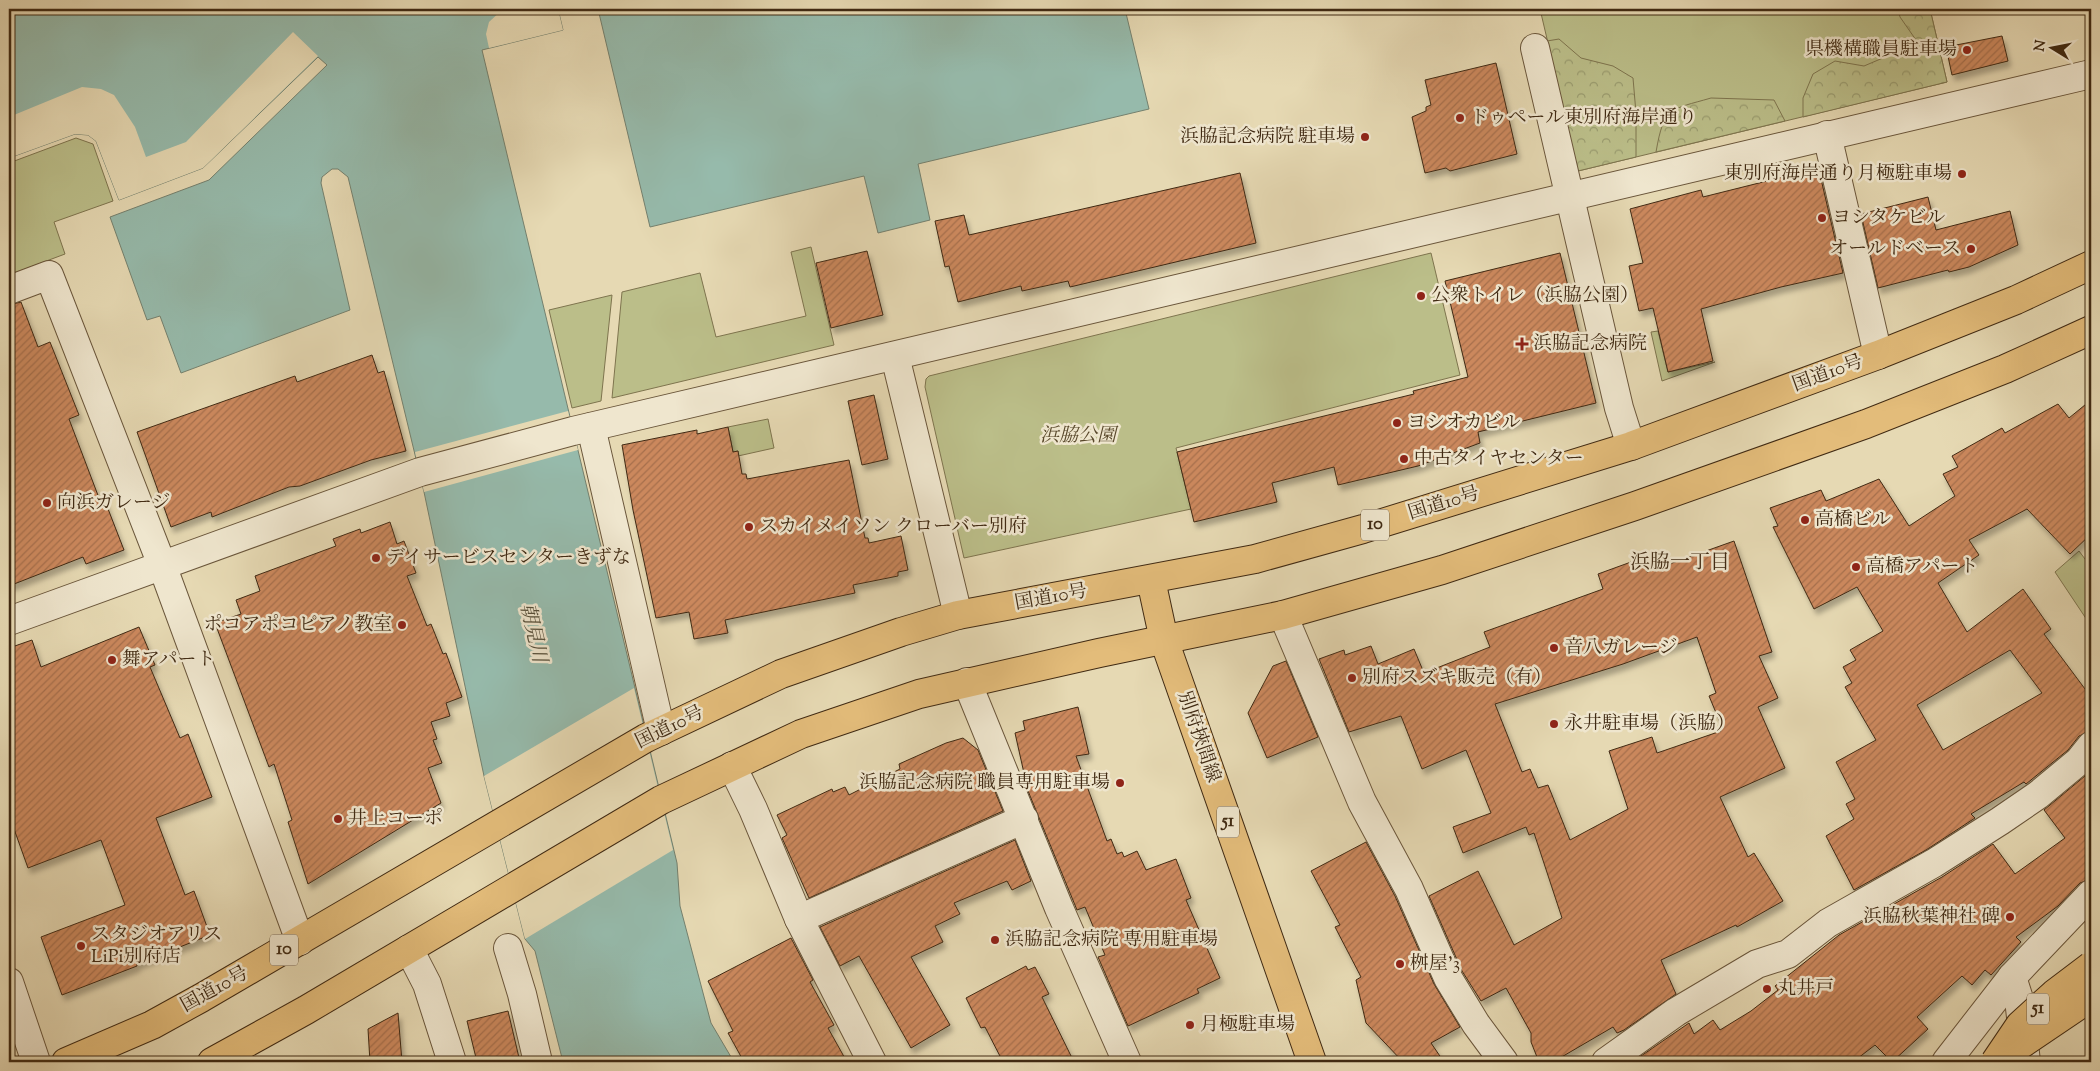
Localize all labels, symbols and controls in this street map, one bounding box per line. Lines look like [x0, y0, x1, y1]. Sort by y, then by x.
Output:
north arrow [2028, 22, 2078, 72]
place label: 県機構職員駐車場 [1805, 37, 1957, 64]
text: N [2030, 39, 2052, 53]
marker: 県機構職員駐車場 [1961, 44, 1973, 56]
place label: ドゥペール東別府海岸通り [1470, 105, 1697, 132]
marker: ドゥペール東別府海岸通り [1454, 112, 1466, 124]
place label: 浜脇記念病院 駐車場 [1180, 124, 1355, 151]
marker: 浜脇記念病院 駐車場 [1359, 131, 1371, 143]
place label: 東別府海岸通り月極駐車場 [1724, 161, 1952, 188]
marker: 東別府海岸通り月極駐車場 [1956, 168, 1968, 180]
place label: ヨシタケビル [1832, 205, 1945, 232]
marker: ヨシタケビル [1816, 212, 1828, 224]
place label: オールドベース [1829, 236, 1961, 263]
marker: オールドベース [1965, 243, 1977, 255]
place label: 公衆トイレ（浜脇公園） [1431, 283, 1639, 310]
marker: 公衆トイレ（浜脇公園） [1415, 290, 1427, 302]
place label: 浜脇記念病院 [1533, 331, 1647, 358]
marker: 浜脇記念病院 [1515, 337, 1529, 351]
street label: 国道10号 [1789, 349, 1867, 399]
place label: ヨシオカビル [1407, 410, 1520, 437]
marker: ヨシオカビル [1391, 417, 1403, 429]
park label: 浜脇公園 [1040, 423, 1119, 450]
place label: 中古タイヤセンター [1414, 446, 1584, 473]
marker: 中古タイヤセンター [1398, 453, 1410, 465]
street label: 国道10号 [1405, 480, 1483, 528]
place label: 向浜ガレージ [57, 490, 171, 517]
marker: 向浜ガレージ [41, 497, 53, 509]
place label: 高橋ビル [1815, 507, 1891, 534]
road number: 10 [1361, 510, 1389, 540]
place label: スカイメイソン クローバー別府 [759, 514, 1027, 541]
marker: 高橋ビル [1799, 514, 1811, 526]
marker: スカイメイソン クローバー別府 [743, 521, 755, 533]
place label: デイサービスセンターきずな [386, 545, 631, 572]
district label: 浜脇一丁目 [1630, 549, 1730, 578]
marker: デイサービスセンターきずな [370, 552, 382, 564]
place label: 高橋アパート [1866, 554, 1978, 581]
marker: 高橋アパート [1850, 561, 1862, 573]
street label: 国道10号 [1013, 578, 1089, 618]
water label: 朝見川 [511, 601, 553, 667]
place label: ポコアポコピアノ教室 [204, 612, 392, 639]
marker: ポコアポコピアノ教室 [396, 619, 408, 631]
place label: 音八ガレージ [1564, 635, 1678, 662]
marker: 音八ガレージ [1548, 642, 1560, 654]
place label: 舞アパート [122, 647, 215, 674]
marker: 舞アパート [106, 654, 118, 666]
place label: 別府スズキ販売（有） [1362, 665, 1552, 692]
marker: 別府スズキ販売（有） [1346, 672, 1358, 684]
street label: 別府挾間線 [1170, 688, 1226, 786]
street label: 国道10号 [631, 700, 709, 756]
place label: 永井駐車場（浜脇） [1564, 711, 1735, 738]
marker: 永井駐車場（浜脇） [1548, 718, 1560, 730]
place label: 浜脇記念病院 職員専用駐車場 [859, 770, 1110, 797]
marker: 浜脇記念病院 職員専用駐車場 [1114, 777, 1126, 789]
place label: 井上コーポ [348, 806, 443, 833]
road number: 51 [1217, 806, 1239, 838]
marker: 井上コーポ [332, 813, 344, 825]
place label: 浜脇秋葉神社 碑 [1863, 904, 2000, 931]
marker: 浜脇秋葉神社 碑 [2004, 911, 2016, 923]
place label: スタジオアリス LiPi別府店 [91, 922, 222, 971]
place label: 浜脇記念病院 専用駐車場 [1005, 927, 1218, 954]
road number: 10 [270, 934, 298, 966]
marker: 浜脇記念病院 専用駐車場 [989, 934, 1001, 946]
marker: スタジオアリス LiPi別府店 [75, 940, 87, 952]
place label: 桝屋’3 [1410, 951, 1460, 978]
marker: 桝屋’3 [1394, 958, 1406, 970]
street label: 国道10号 [176, 960, 254, 1020]
place label: 丸井戸 [1777, 976, 1834, 1003]
marker: 丸井戸 [1761, 983, 1773, 995]
road number: 51 [2027, 994, 2049, 1024]
place label: 月極駐車場 [1200, 1012, 1295, 1039]
marker: 月極駐車場 [1184, 1019, 1196, 1031]

